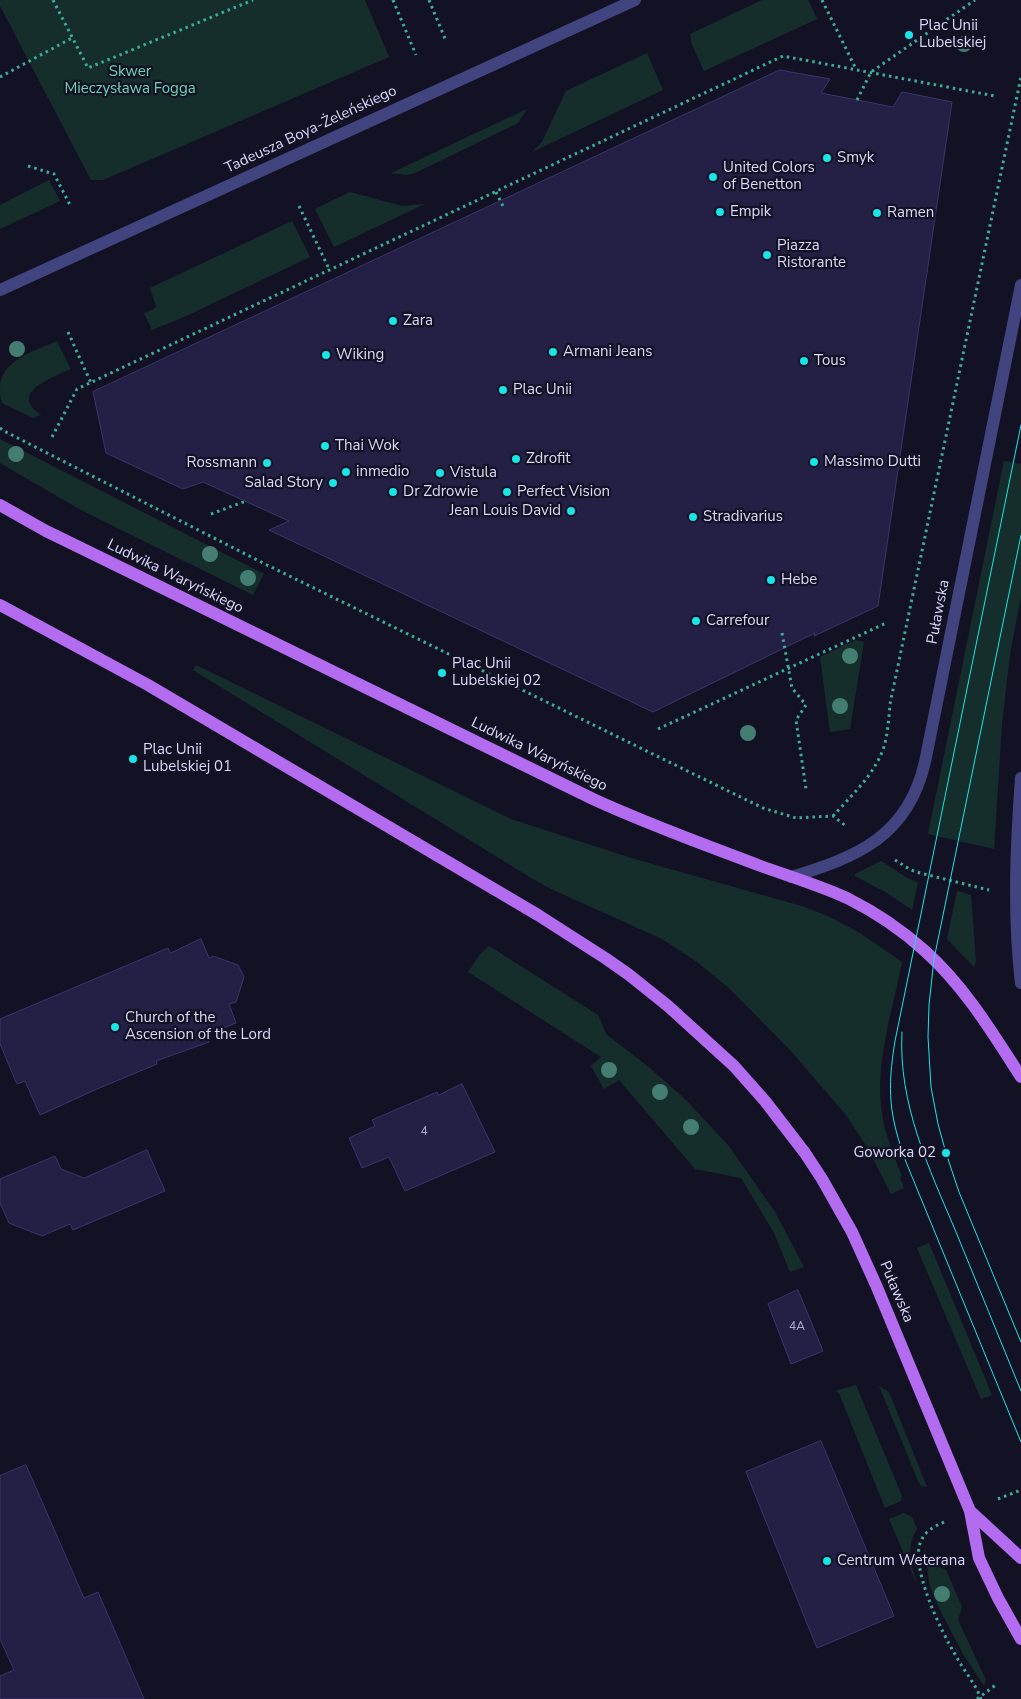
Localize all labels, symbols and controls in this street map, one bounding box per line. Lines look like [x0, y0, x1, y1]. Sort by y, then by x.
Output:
place label: Plac Unii Lubelskiej [919, 17, 986, 52]
marker: Plac Unii Lubelskiej [903, 29, 915, 41]
park label: Skwer Mieczysława Fogga [64, 63, 196, 98]
street label: Tadeusza Boya-Żeleńskiego [222, 82, 400, 178]
place label: Smyk [837, 149, 874, 167]
marker: Smyk [821, 152, 833, 164]
place label: United Colors of Benetton [723, 159, 815, 194]
marker: United Colors of Benetton [707, 171, 719, 183]
place label: Empik [730, 203, 771, 221]
place label: Ramen [887, 204, 934, 222]
marker: Empik [714, 206, 726, 218]
marker: Ramen [871, 207, 883, 219]
place label: Piazza Ristorante [777, 237, 846, 272]
marker: Piazza Ristorante [761, 249, 773, 261]
place label: Zara [403, 312, 433, 330]
marker: Zara [387, 315, 399, 327]
place label: Armani Jeans [563, 343, 652, 361]
place label: Wiking [336, 346, 384, 364]
marker: Armani Jeans [547, 346, 559, 358]
marker: Wiking [320, 349, 332, 361]
place label: Tous [814, 352, 846, 370]
marker: Tous [798, 355, 810, 367]
place label: Plac Unii [513, 381, 572, 399]
marker: Plac Unii [497, 384, 509, 396]
place label: Thai Wok [335, 437, 399, 455]
marker: Thai Wok [319, 440, 331, 452]
place label: Zdrofit [526, 450, 571, 468]
marker: Zdrofit [510, 453, 522, 465]
place label: Massimo Dutti [824, 453, 921, 471]
place label: Rossmann [187, 454, 257, 472]
marker: Massimo Dutti [808, 456, 820, 468]
marker: Rossmann [261, 457, 273, 469]
place label: inmedio [356, 463, 409, 481]
place label: Vistula [450, 464, 497, 482]
marker: inmedio [340, 466, 352, 478]
marker: Vistula [434, 467, 446, 479]
place label: Salad Story [245, 474, 323, 492]
marker: Salad Story [327, 477, 339, 489]
place label: Dr Zdrowie [403, 483, 478, 501]
place label: Perfect Vision [517, 483, 610, 501]
marker: Dr Zdrowie [387, 486, 399, 498]
marker: Perfect Vision [501, 486, 513, 498]
place label: Jean Louis David [450, 502, 561, 520]
marker: Jean Louis David [565, 505, 577, 517]
place label: Stradivarius [703, 508, 783, 526]
marker: Stradivarius [687, 511, 699, 523]
street label: Ludwika Waryńskiego [104, 536, 246, 618]
place label: Hebe [781, 571, 817, 589]
marker: Hebe [765, 574, 777, 586]
street label: Puławska [924, 578, 954, 646]
place label: Carrefour [706, 612, 769, 630]
marker: Carrefour [690, 615, 702, 627]
place label: Plac Unii Lubelskiej 02 [452, 655, 541, 690]
marker: Plac Unii Lubelskiej 02 [436, 667, 448, 679]
street label: Ludwika Waryńskiego [468, 714, 610, 796]
place label: Plac Unii Lubelskiej 01 [143, 741, 232, 776]
marker: Plac Unii Lubelskiej 01 [127, 753, 139, 765]
place label: Church of the Ascension of the Lord [125, 1009, 271, 1044]
marker: Church of the Ascension of the Lord [109, 1021, 121, 1033]
house number: 4 [420, 1125, 428, 1139]
place label: Goworka 02 [853, 1144, 936, 1162]
marker: Goworka 02 [940, 1147, 952, 1159]
street label: Puławska [875, 1258, 917, 1326]
house number: 4A [789, 1320, 805, 1334]
place label: Centrum Weterana [837, 1552, 965, 1570]
marker: Centrum Weterana [821, 1555, 833, 1567]

